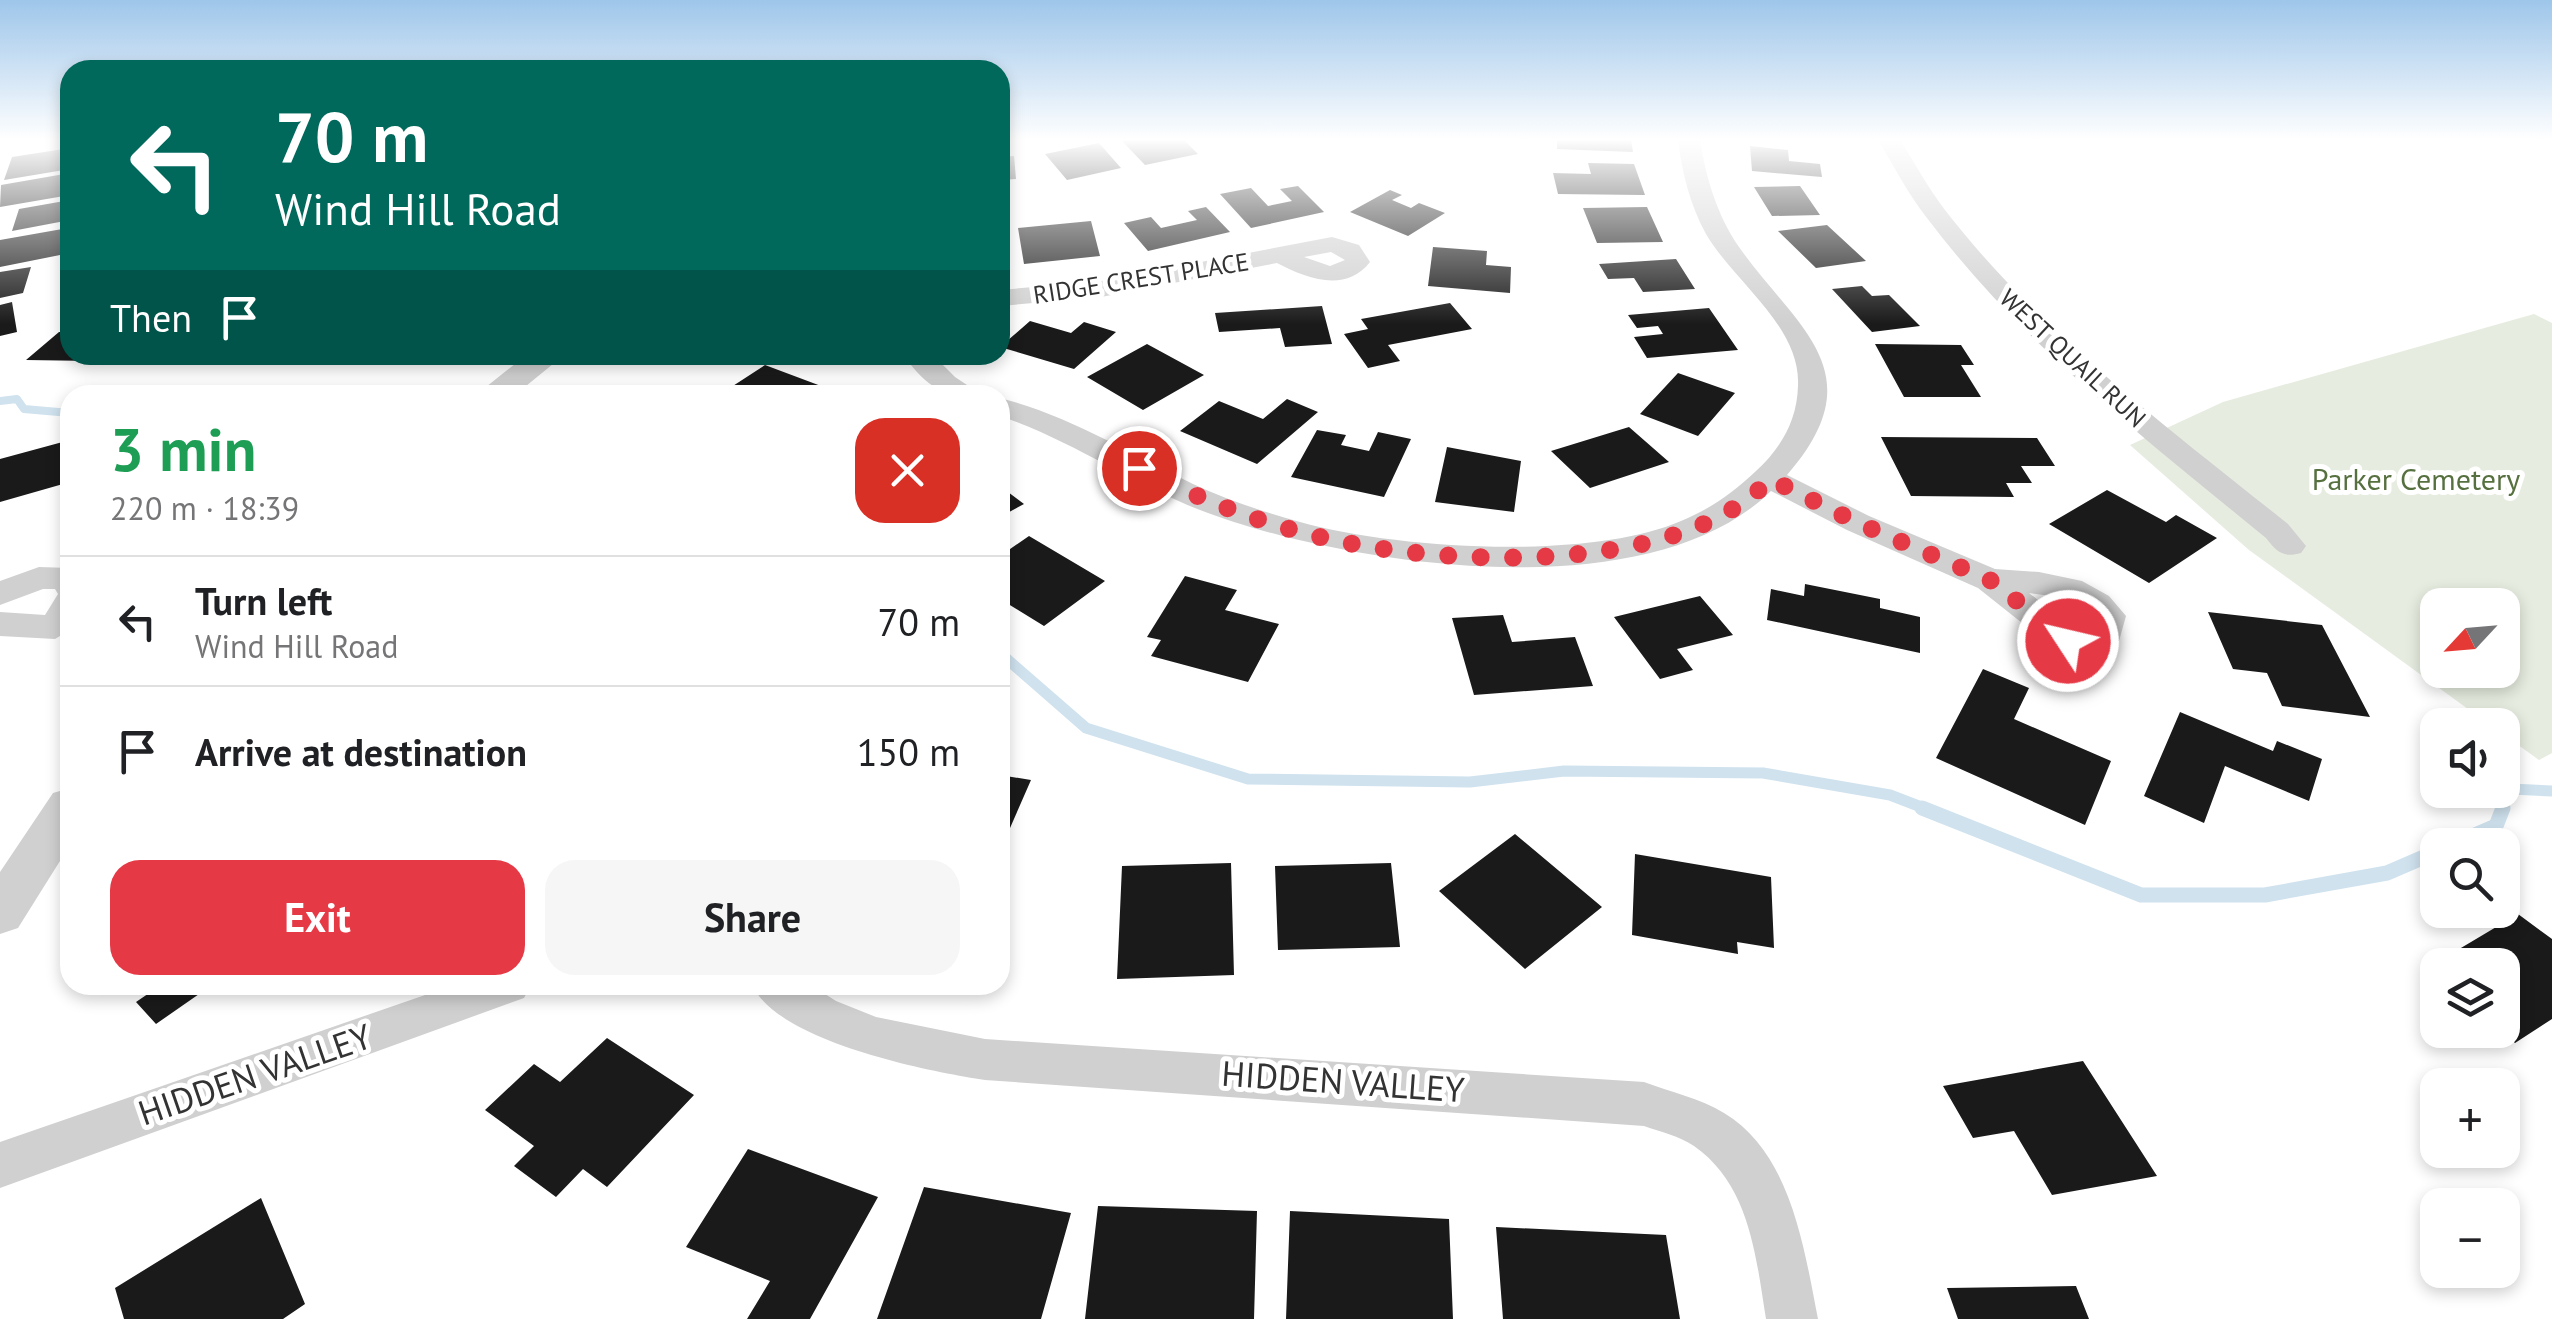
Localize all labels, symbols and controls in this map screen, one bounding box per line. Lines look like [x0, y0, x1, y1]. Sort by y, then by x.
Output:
text: 70 m [275, 91, 428, 181]
icon: left [110, 100, 240, 230]
text: Wind Hill Road [275, 179, 561, 237]
street label: RIDGE CREST PLACE [1031, 245, 1251, 311]
street label: WEST QUAIL RUN [1993, 282, 2153, 434]
icon: arrive [212, 290, 267, 345]
text: Then [110, 293, 192, 342]
text: 3 min [110, 410, 256, 488]
button: close [855, 418, 960, 523]
pin [1097, 426, 1182, 511]
icon: arrive [1112, 441, 1167, 496]
park label: Parker Cemetery [2312, 459, 2520, 498]
text: 220 m · 18:39 [110, 487, 299, 529]
text: Turn left [195, 576, 332, 625]
north arrow [2420, 588, 2520, 688]
map controls [2420, 588, 2520, 1288]
position arrow [2016, 589, 2120, 693]
icon: left [110, 594, 165, 649]
text: 70 m [878, 597, 960, 646]
text: Wind Hill Road [195, 625, 398, 667]
button: sound [2420, 708, 2520, 808]
icon: arrive [110, 724, 165, 779]
text: Arrive at destination [195, 727, 527, 776]
text: 150 m [857, 727, 960, 776]
button: search [2420, 828, 2520, 928]
button: Exit [110, 860, 525, 975]
button: Share [545, 860, 960, 975]
button: layers [2420, 948, 2520, 1048]
street label: HIDDEN VALLEY [132, 1013, 378, 1135]
street label: HIDDEN VALLEY [1220, 1050, 1467, 1112]
button: + [2420, 1068, 2520, 1168]
button: − [2420, 1188, 2520, 1288]

